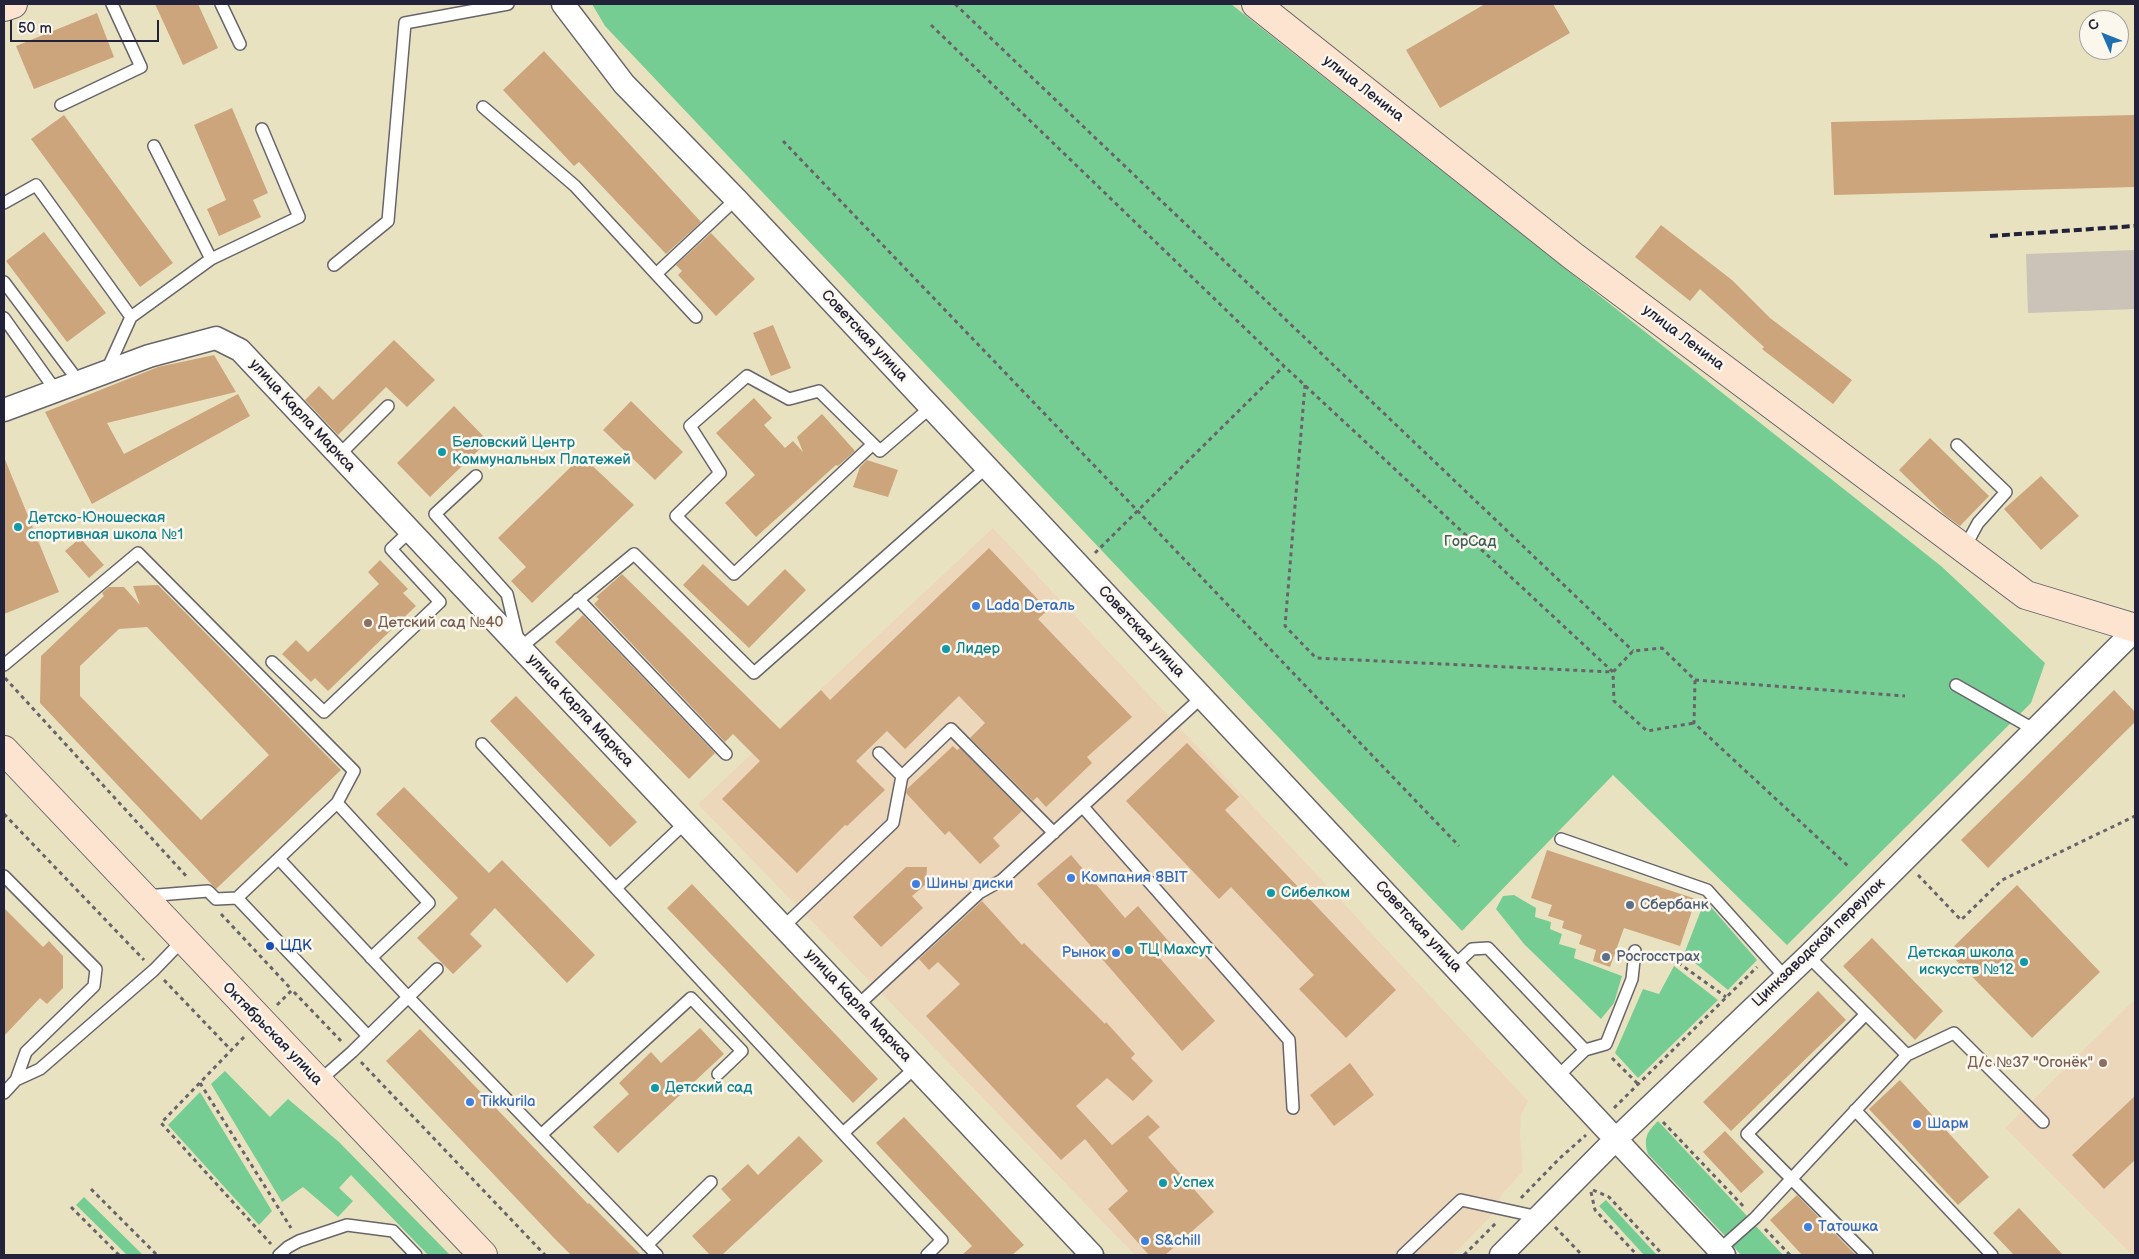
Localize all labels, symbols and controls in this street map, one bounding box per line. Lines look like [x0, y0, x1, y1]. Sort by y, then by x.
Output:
scale bar [12, 10, 161, 42]
north arrow [2079, 10, 2129, 60]
text: С [2084, 16, 2103, 34]
text: 50 m [18, 19, 52, 38]
street label: улица Ленина [1319, 52, 1407, 126]
street label: Советская улица [817, 286, 911, 386]
street label: улица Ленина [1639, 301, 1727, 375]
street label: улица Карла Маркса [245, 356, 359, 476]
place label: Беловский Центр Коммунальных Платежей [452, 434, 631, 469]
marker: Беловский Центр Коммунальных Платежей [436, 446, 448, 458]
place label: Детско-Юношеская спортивная школа №1 [28, 509, 183, 544]
marker: Детско-Юношеская спортивная школа №1 [12, 521, 24, 533]
park label: ГорСад [1444, 533, 1496, 551]
street label: Советская улица [1094, 582, 1188, 682]
place label: Lada Dеталь [986, 597, 1075, 615]
marker: Lada Dеталь [970, 600, 982, 612]
place label: Детский сад №40 [378, 614, 503, 632]
marker: Детский сад №40 [362, 617, 374, 629]
place label: Лидер [956, 640, 1000, 658]
marker: Лидер [940, 643, 952, 655]
street label: улица Карла Маркса [523, 651, 637, 771]
place label: Компания 8BIT [1081, 869, 1188, 887]
marker: Компания 8BIT [1065, 872, 1077, 884]
place label: Шины диски [926, 875, 1013, 893]
street label: Цинкзаводской переулок [1749, 875, 1889, 1011]
street label: Советская улица [1371, 877, 1465, 977]
marker: Шины диски [910, 878, 922, 890]
place label: Сибелком [1281, 884, 1350, 902]
marker: Сибелком [1265, 887, 1277, 899]
place label: Сбербанк [1640, 896, 1709, 914]
marker: Сбербанк [1624, 899, 1636, 911]
place label: ЦДК [280, 937, 312, 955]
marker: ЦДК [264, 940, 276, 952]
place label: ТЦ Махсут [1139, 941, 1213, 959]
place label: Рынок [1061, 944, 1106, 962]
marker: ТЦ Махсут [1123, 944, 1135, 956]
place label: Детская школа искусств №12 [1908, 944, 2014, 979]
street label: улица Карла Маркса [801, 946, 915, 1066]
marker: Рынок [1110, 947, 1122, 959]
place label: Росгосстрах [1616, 948, 1700, 966]
marker: Росгосстрах [1600, 951, 1612, 963]
marker: Детская школа искусств №12 [2018, 956, 2030, 968]
street label: Октябрьская улица [218, 979, 326, 1089]
place label: Д/с №37 "Огонёк" [1967, 1054, 2093, 1072]
marker: Д/с №37 "Огонёк" [2097, 1057, 2109, 1069]
place label: Детский сад [665, 1079, 752, 1097]
marker: Детский сад [649, 1082, 661, 1094]
place label: Tikkurila [480, 1093, 536, 1111]
marker: Tikkurila [464, 1096, 476, 1108]
place label: Шарм [1927, 1115, 1969, 1133]
marker: Шарм [1911, 1118, 1923, 1130]
place label: Успех [1173, 1174, 1214, 1192]
marker: Успех [1157, 1177, 1169, 1189]
place label: Татошка [1818, 1218, 1878, 1236]
marker: Татошка [1802, 1221, 1814, 1233]
place label: S&chill [1155, 1232, 1200, 1250]
marker: S&chill [1139, 1235, 1151, 1247]

